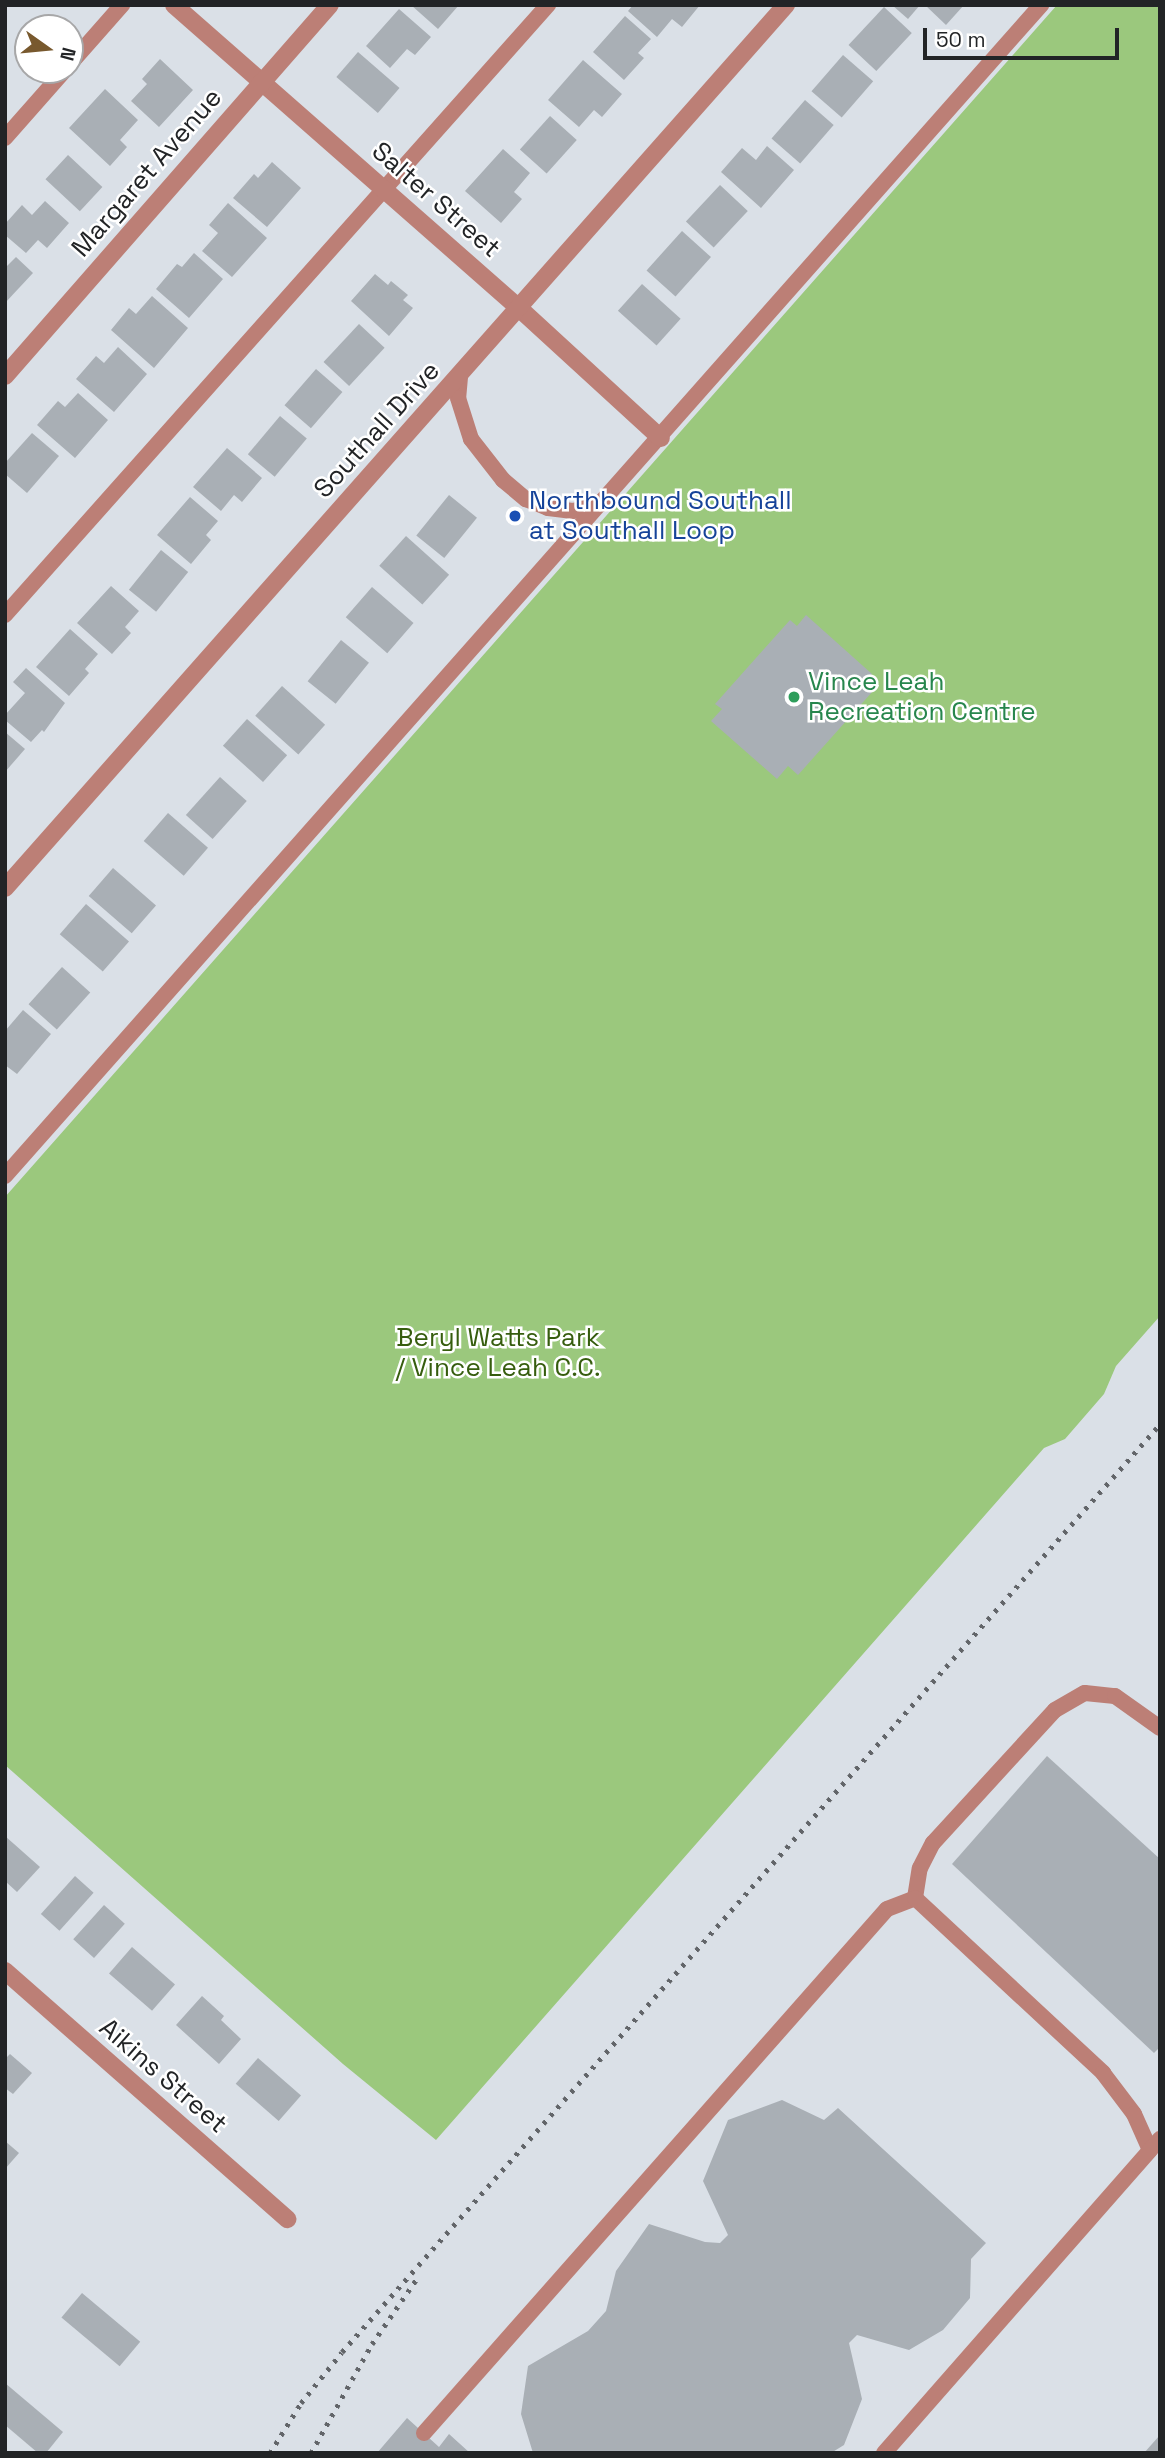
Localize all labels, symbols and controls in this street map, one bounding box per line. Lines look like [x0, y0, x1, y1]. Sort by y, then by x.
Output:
north arrow [14, 14, 84, 84]
scale bar [927, 14, 1123, 58]
text: 50 m [936, 26, 986, 53]
text: N [54, 45, 82, 63]
street label: Margaret Avenue [65, 82, 229, 264]
street label: Salter Street [365, 136, 507, 264]
street label: Southall Drive [308, 355, 446, 505]
place label: Northbound Southall at Southall Loop [529, 485, 792, 546]
marker: Northbound Southall at Southall Loop [507, 508, 523, 524]
place label: Vince Leah Recreation Centre [808, 666, 1036, 728]
marker: Vince Leah Recreation Centre [786, 689, 802, 705]
park label: Beryl Watts Park / Vince Leah C.C. [395, 1322, 601, 1384]
street label: Aikins Street [93, 2012, 233, 2140]

